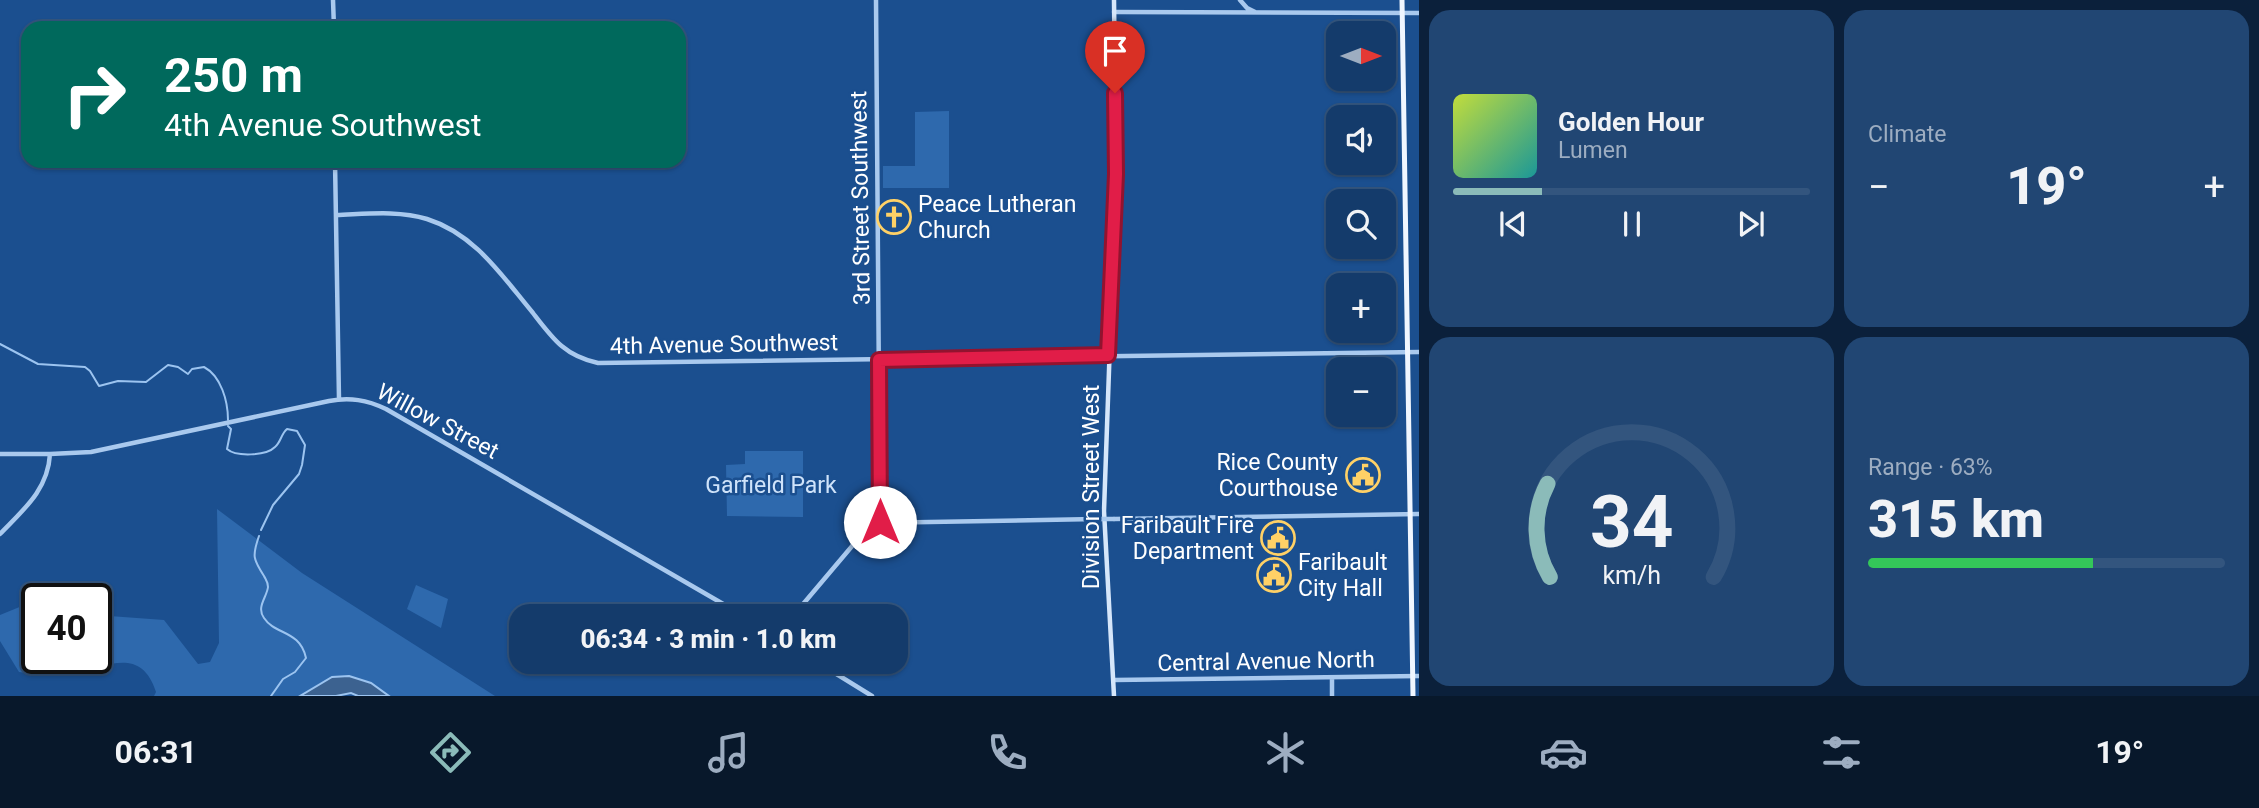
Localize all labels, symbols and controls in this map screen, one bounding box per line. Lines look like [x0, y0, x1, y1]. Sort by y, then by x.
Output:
pin [1085, 21, 1145, 93]
north arrow [1326, 21, 1396, 91]
map controls [1326, 21, 1396, 427]
icon: arrive [1096, 32, 1134, 70]
text: 250 m [164, 47, 303, 104]
icon: right [49, 49, 140, 140]
street label: 3rd Street Southwest [845, 91, 876, 305]
button: sound [1326, 105, 1396, 175]
text: 4th Avenue Southwest [164, 106, 482, 144]
text: Golden Hour [1558, 107, 1704, 137]
text: Climate [1868, 121, 1947, 148]
text: Lumen [1558, 137, 1628, 164]
text: 19° [2006, 156, 2087, 217]
text: − [1868, 165, 1890, 209]
text: + [2203, 165, 2225, 209]
button: search [1326, 189, 1396, 259]
place label: Peace Lutheran Church [918, 191, 1077, 244]
church icon: Peace Lutheran Church [875, 198, 913, 236]
icon: previous [1494, 205, 1532, 243]
icon: pause [1613, 205, 1651, 243]
icon: next [1732, 205, 1770, 243]
button: + [1326, 273, 1396, 343]
street label: 4th Avenue Southwest [610, 329, 838, 360]
button: − [1326, 357, 1396, 427]
street label: Willow Street [372, 378, 503, 465]
street label: Division Street West [1078, 385, 1105, 589]
place label: Rice County Courthouse [1216, 449, 1338, 502]
text: Range · 63% [1868, 454, 1993, 481]
public building icon: Rice County Courthouse [1344, 456, 1382, 494]
park label: Garfield Park [705, 472, 837, 499]
text: 34 [1590, 480, 1673, 566]
position arrow [843, 485, 917, 559]
text: 315 km [1868, 489, 2044, 550]
place label: Faribault Fire Department [1121, 512, 1254, 565]
public building icon: Faribault Fire Department [1259, 519, 1297, 557]
place label: Faribault City Hall [1298, 549, 1387, 602]
public building icon: Faribault City Hall [1255, 556, 1293, 594]
text: km/h [1602, 561, 1661, 590]
speed limit sign: 40 [21, 583, 112, 674]
text: 06:34 · 3 min · 1.0 km [581, 624, 836, 654]
street label: Central Avenue North [1157, 646, 1375, 677]
icon: directions [426, 728, 475, 777]
icon: music [704, 728, 753, 777]
icon: phone [983, 728, 1032, 777]
icon: climate [1261, 728, 1310, 777]
icon: car [1539, 728, 1588, 777]
icon: filters [1817, 728, 1866, 777]
text: 06:31 [115, 733, 197, 771]
text: 19° [2095, 733, 2144, 771]

